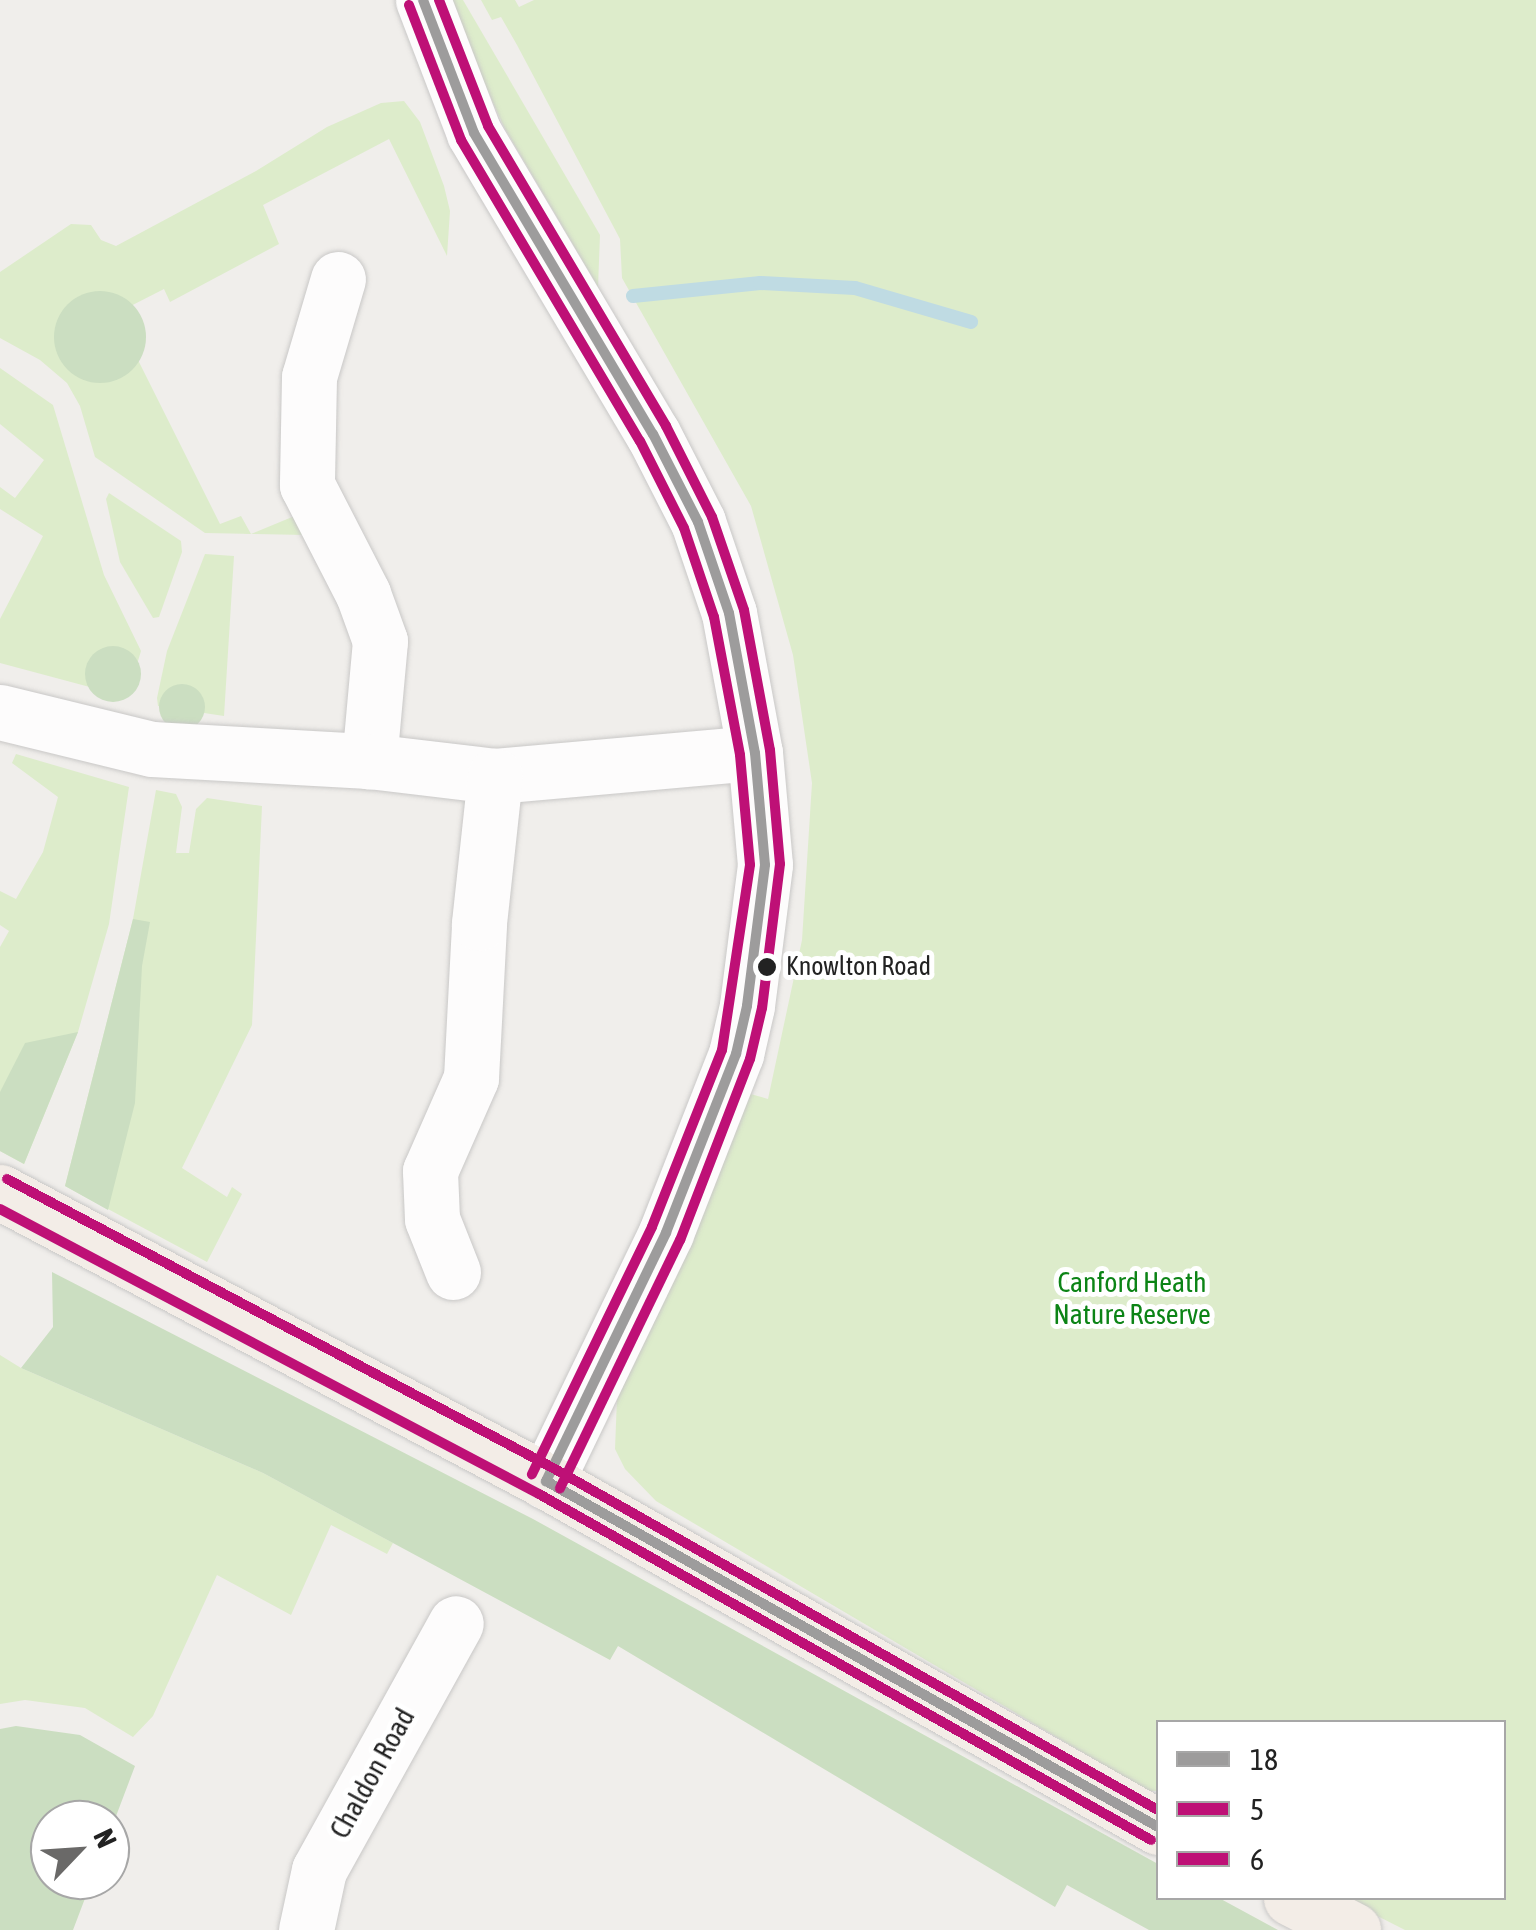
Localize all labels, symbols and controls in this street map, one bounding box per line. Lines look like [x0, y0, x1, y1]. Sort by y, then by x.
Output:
place label: Knowlton Road [786, 951, 931, 983]
marker: Knowlton Road [757, 957, 777, 977]
park label: Canford Heath Nature Reserve [1053, 1265, 1211, 1331]
street label: Chaldon Road [322, 1702, 422, 1844]
legend [1156, 1720, 1506, 1900]
text: 18 [1250, 1742, 1278, 1776]
text: 5 [1250, 1792, 1264, 1826]
north arrow [30, 1800, 130, 1900]
text: N [87, 1824, 123, 1852]
text: 6 [1250, 1842, 1264, 1876]

